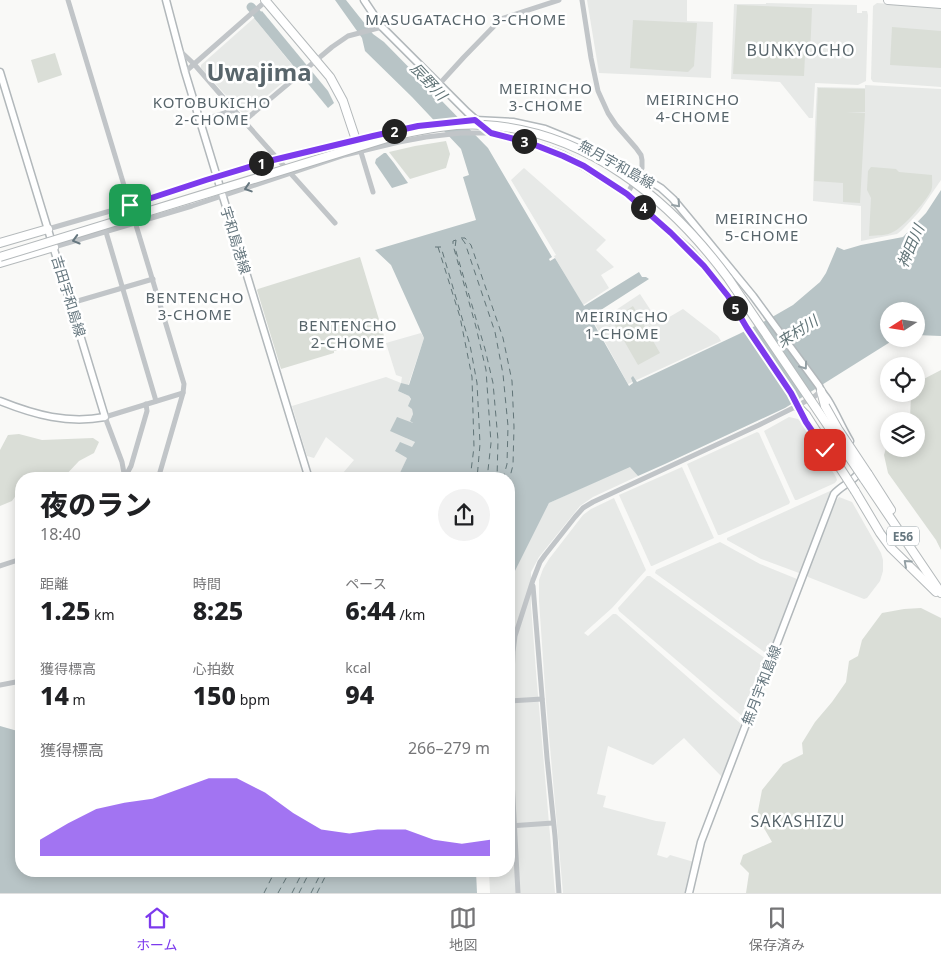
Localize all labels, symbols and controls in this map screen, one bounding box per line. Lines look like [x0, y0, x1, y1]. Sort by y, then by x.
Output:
district label: MASUGATACHO 3-CHOME [365, 9, 567, 29]
district label: BUNKYOCHO [747, 39, 855, 61]
district label: Uwajima [206, 55, 312, 88]
water label: 辰野川 [406, 58, 453, 106]
district label: MEIRINCHO 3-CHOME [499, 78, 593, 115]
district label: MEIRINCHO 4-CHOME [646, 89, 740, 126]
district label: KOTOBUKICHO 2-CHOME [153, 92, 271, 129]
pin: 2 [382, 118, 406, 144]
text: 2 [390, 122, 399, 141]
pin: 3 [512, 128, 536, 154]
text: 3 [520, 132, 529, 151]
street label: 無月宇和島線 [576, 135, 658, 193]
pin: 1 [248, 150, 274, 176]
text: 1 [257, 154, 266, 173]
one-way arrow [244, 182, 252, 192]
pin [109, 184, 151, 226]
icon: arrive [116, 191, 144, 219]
pin: 4 [630, 194, 656, 220]
text: 4 [639, 198, 648, 217]
one-way arrow [671, 199, 680, 208]
street label: 宇和島港線 [217, 204, 255, 276]
district label: MEIRINCHO 5-CHOME [715, 208, 809, 245]
water label: 神田川 [892, 220, 929, 271]
one-way arrow [72, 235, 80, 245]
street label: 吉田宇和島線 [48, 253, 90, 339]
district label: BENTENCHO 3-CHOME [146, 287, 244, 324]
pin: 5 [722, 296, 748, 320]
text: 5 [731, 299, 740, 318]
north arrow [880, 302, 925, 348]
map controls [880, 302, 925, 457]
district label: MEIRINCHO 1-CHOME [575, 306, 669, 343]
water label: 来村川 [773, 309, 823, 352]
district label: BENTENCHO 2-CHOME [299, 315, 397, 352]
button: locate [880, 357, 925, 402]
one-way arrow [798, 360, 807, 370]
button: layers [880, 412, 925, 457]
pin [804, 429, 846, 471]
icon: check [811, 436, 839, 464]
text: 夜のラン [40, 485, 152, 523]
button: share [438, 489, 490, 541]
text: 18:40 [40, 523, 81, 545]
road number: E56 [887, 526, 919, 546]
one-way arrow [903, 560, 912, 569]
text: 距離 [40, 574, 68, 593]
text: 時間 [193, 574, 221, 593]
text: ペース [345, 574, 387, 593]
text: 1.25 [40, 593, 90, 627]
text: 8:25 [193, 593, 243, 627]
text: 6:44 [345, 593, 396, 627]
text: km [90, 605, 115, 624]
text: /km [396, 605, 425, 624]
street label: 無月宇和島線 [737, 642, 785, 728]
text: kcal [345, 658, 371, 677]
text: 獲得標高 [40, 659, 96, 678]
text: 心拍数 [193, 659, 235, 678]
text: 94 [345, 677, 374, 711]
text: 14 [40, 678, 69, 712]
text: 150 [193, 678, 236, 712]
text: m [69, 690, 86, 709]
text: bpm [236, 690, 270, 709]
text: 266–279 m [408, 737, 490, 759]
text: 獲得標高 [40, 739, 104, 761]
district label: SAKASHIZU [750, 810, 846, 832]
tab: ホーム [136, 904, 177, 954]
tab: 地図 [449, 904, 477, 954]
tab: 保存済み [749, 904, 805, 954]

